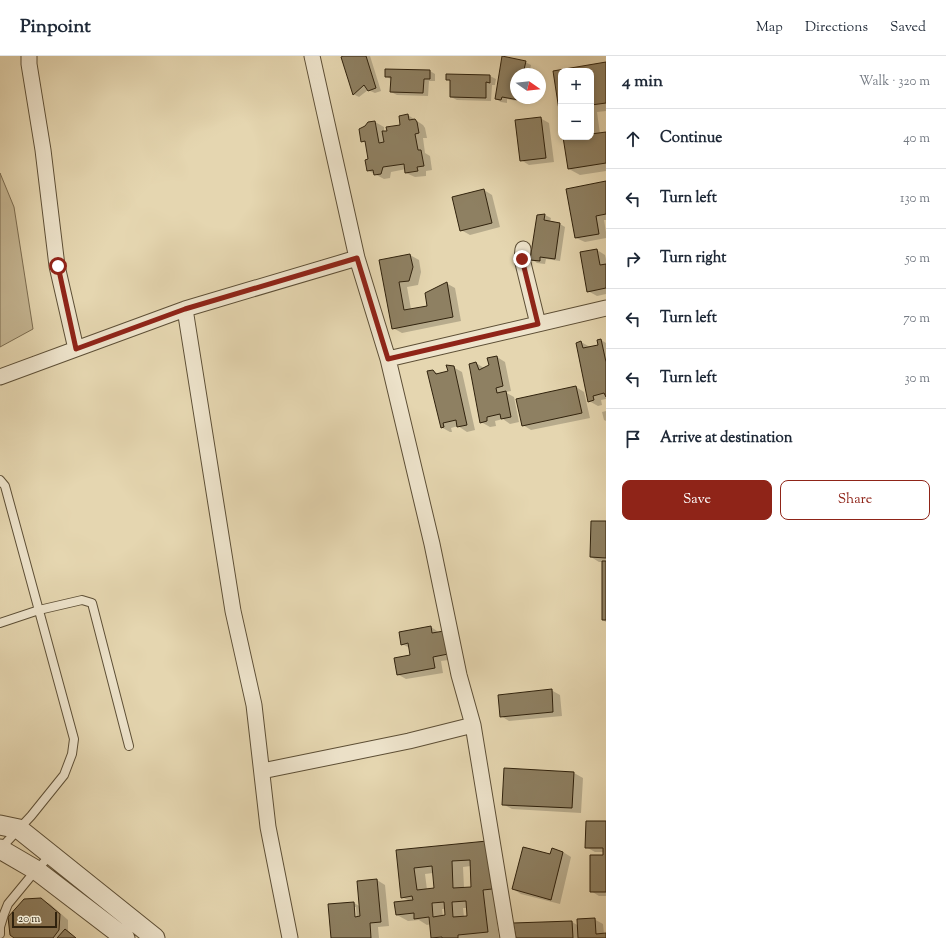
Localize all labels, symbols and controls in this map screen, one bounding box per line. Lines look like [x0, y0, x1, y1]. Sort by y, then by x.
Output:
text: Pinpoint [20, 14, 91, 41]
text: Map [756, 18, 783, 38]
text: Directions [805, 18, 868, 38]
text: Saved [890, 18, 926, 38]
north arrow [510, 68, 546, 104]
map controls [558, 68, 594, 140]
button: + [558, 68, 594, 104]
text: 4 min [622, 70, 663, 94]
text: Walk · 320 m [859, 73, 930, 91]
button: − [558, 104, 594, 140]
icon: ahead [622, 128, 644, 150]
text: Continue [660, 128, 722, 149]
text: 40 m [903, 130, 930, 148]
icon: left [622, 188, 644, 210]
text: Turn left [660, 188, 717, 209]
text: 130 m [900, 190, 930, 208]
icon: right [622, 248, 644, 270]
text: Turn right [660, 248, 726, 269]
route end [513, 250, 531, 268]
text: 50 m [905, 250, 930, 268]
route start [49, 257, 67, 275]
icon: left [622, 308, 644, 330]
text: Turn left [660, 308, 717, 329]
text: 70 m [903, 310, 930, 328]
icon: left [622, 368, 644, 390]
text: Turn left [660, 368, 717, 389]
text: 30 m [904, 370, 930, 388]
icon: arrive [622, 428, 644, 450]
text: Arrive at destination [660, 428, 793, 449]
button: Save [622, 480, 772, 520]
button: Share [780, 480, 930, 520]
scale bar [12, 910, 57, 929]
text: 20 m [18, 911, 40, 927]

